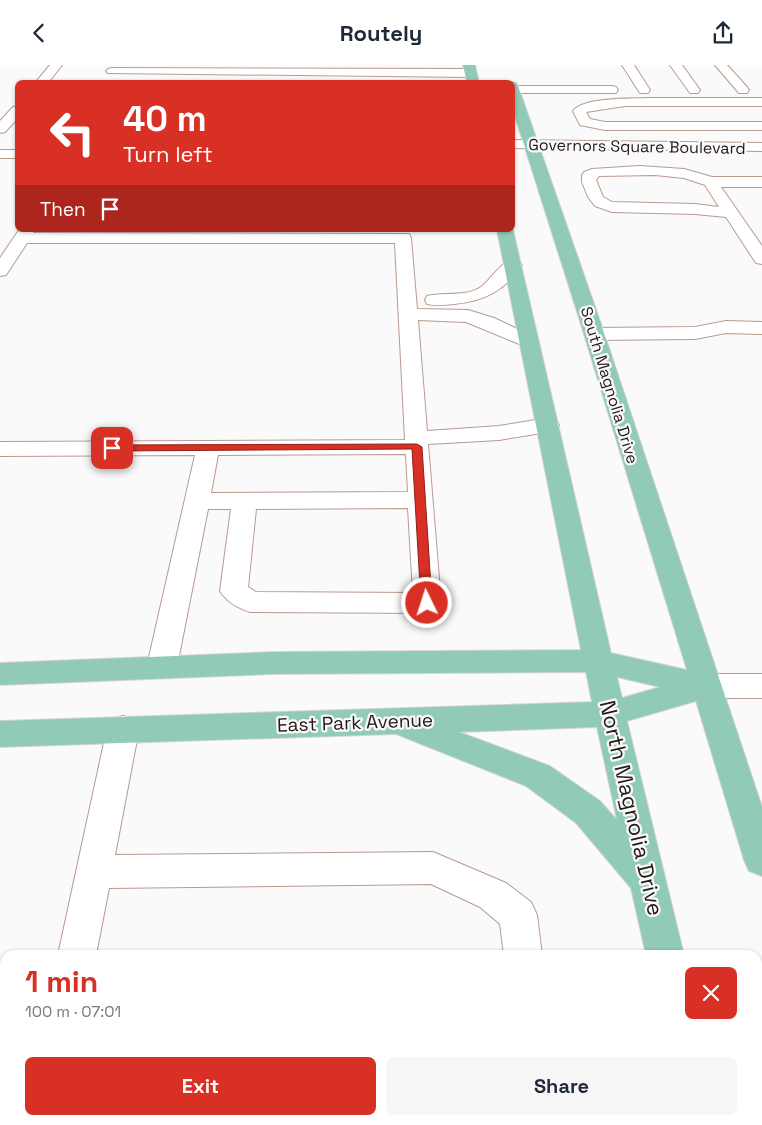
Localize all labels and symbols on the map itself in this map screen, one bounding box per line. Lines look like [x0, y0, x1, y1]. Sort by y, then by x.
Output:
street label: Governors Square Boulevard [528, 134, 746, 159]
street label: South Magnolia Drive [576, 304, 643, 466]
pin [91, 427, 133, 469]
position arrow [400, 576, 452, 628]
street label: North Magnolia Drive [594, 698, 670, 918]
street label: East Park Avenue [277, 707, 434, 738]

